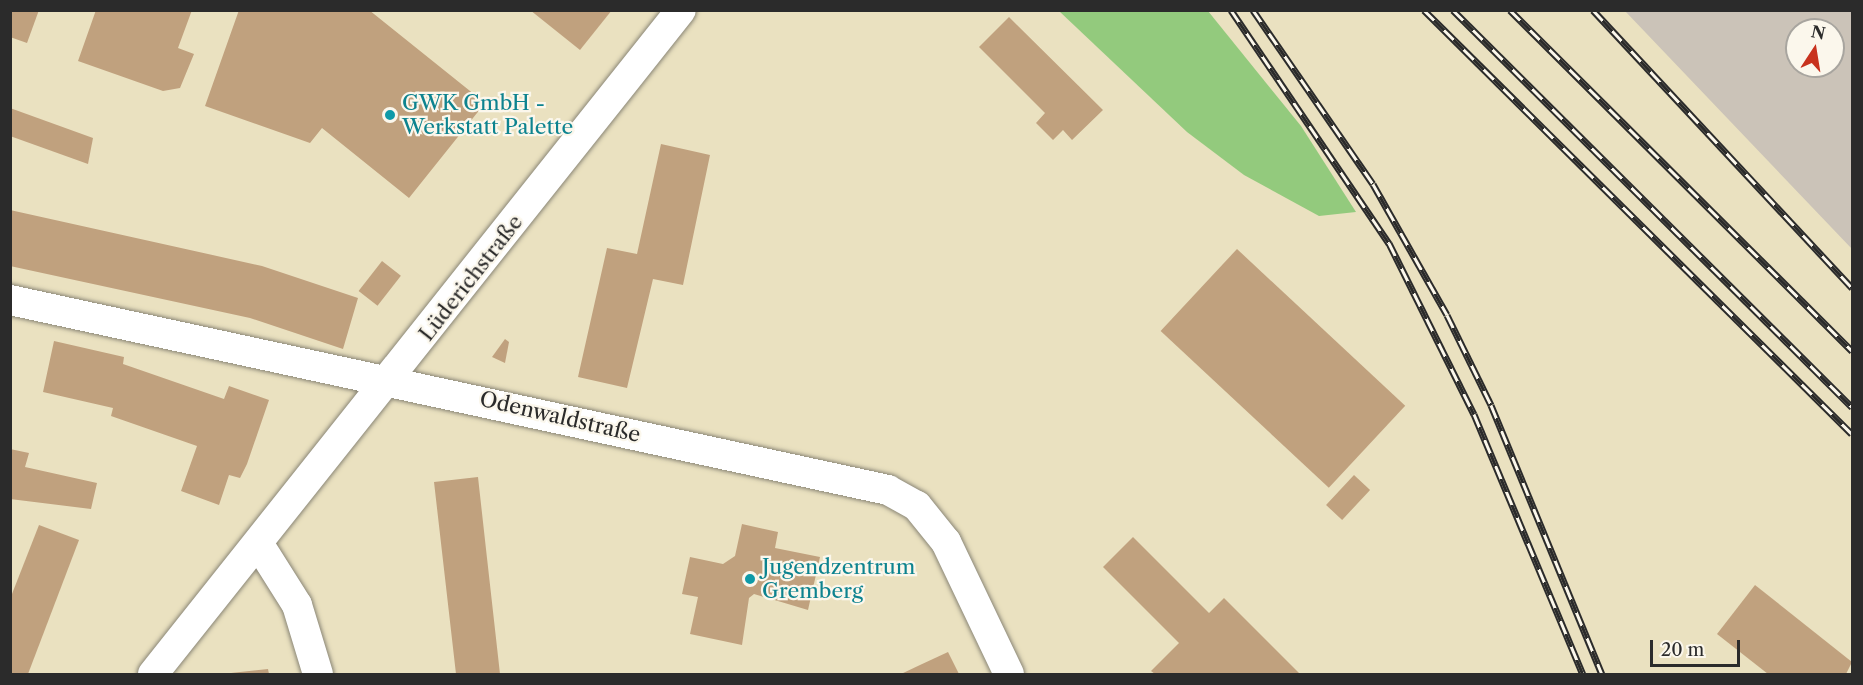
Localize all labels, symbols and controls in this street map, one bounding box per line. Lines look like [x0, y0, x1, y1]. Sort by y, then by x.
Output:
north arrow [1785, 18, 1845, 78]
text: N [1809, 21, 1827, 44]
place label: GWK GmbH - Werkstatt Palette [402, 90, 573, 140]
marker: GWK GmbH - Werkstatt Palette [383, 108, 397, 122]
street label: Lüderichstraße [414, 210, 528, 346]
street label: Odenwaldstraße [477, 386, 643, 448]
place label: Jugendzentrum Gremberg [762, 554, 915, 604]
marker: Jugendzentrum Gremberg [743, 572, 757, 586]
scale bar [1653, 628, 1743, 666]
text: 20 m [1661, 639, 1704, 661]

